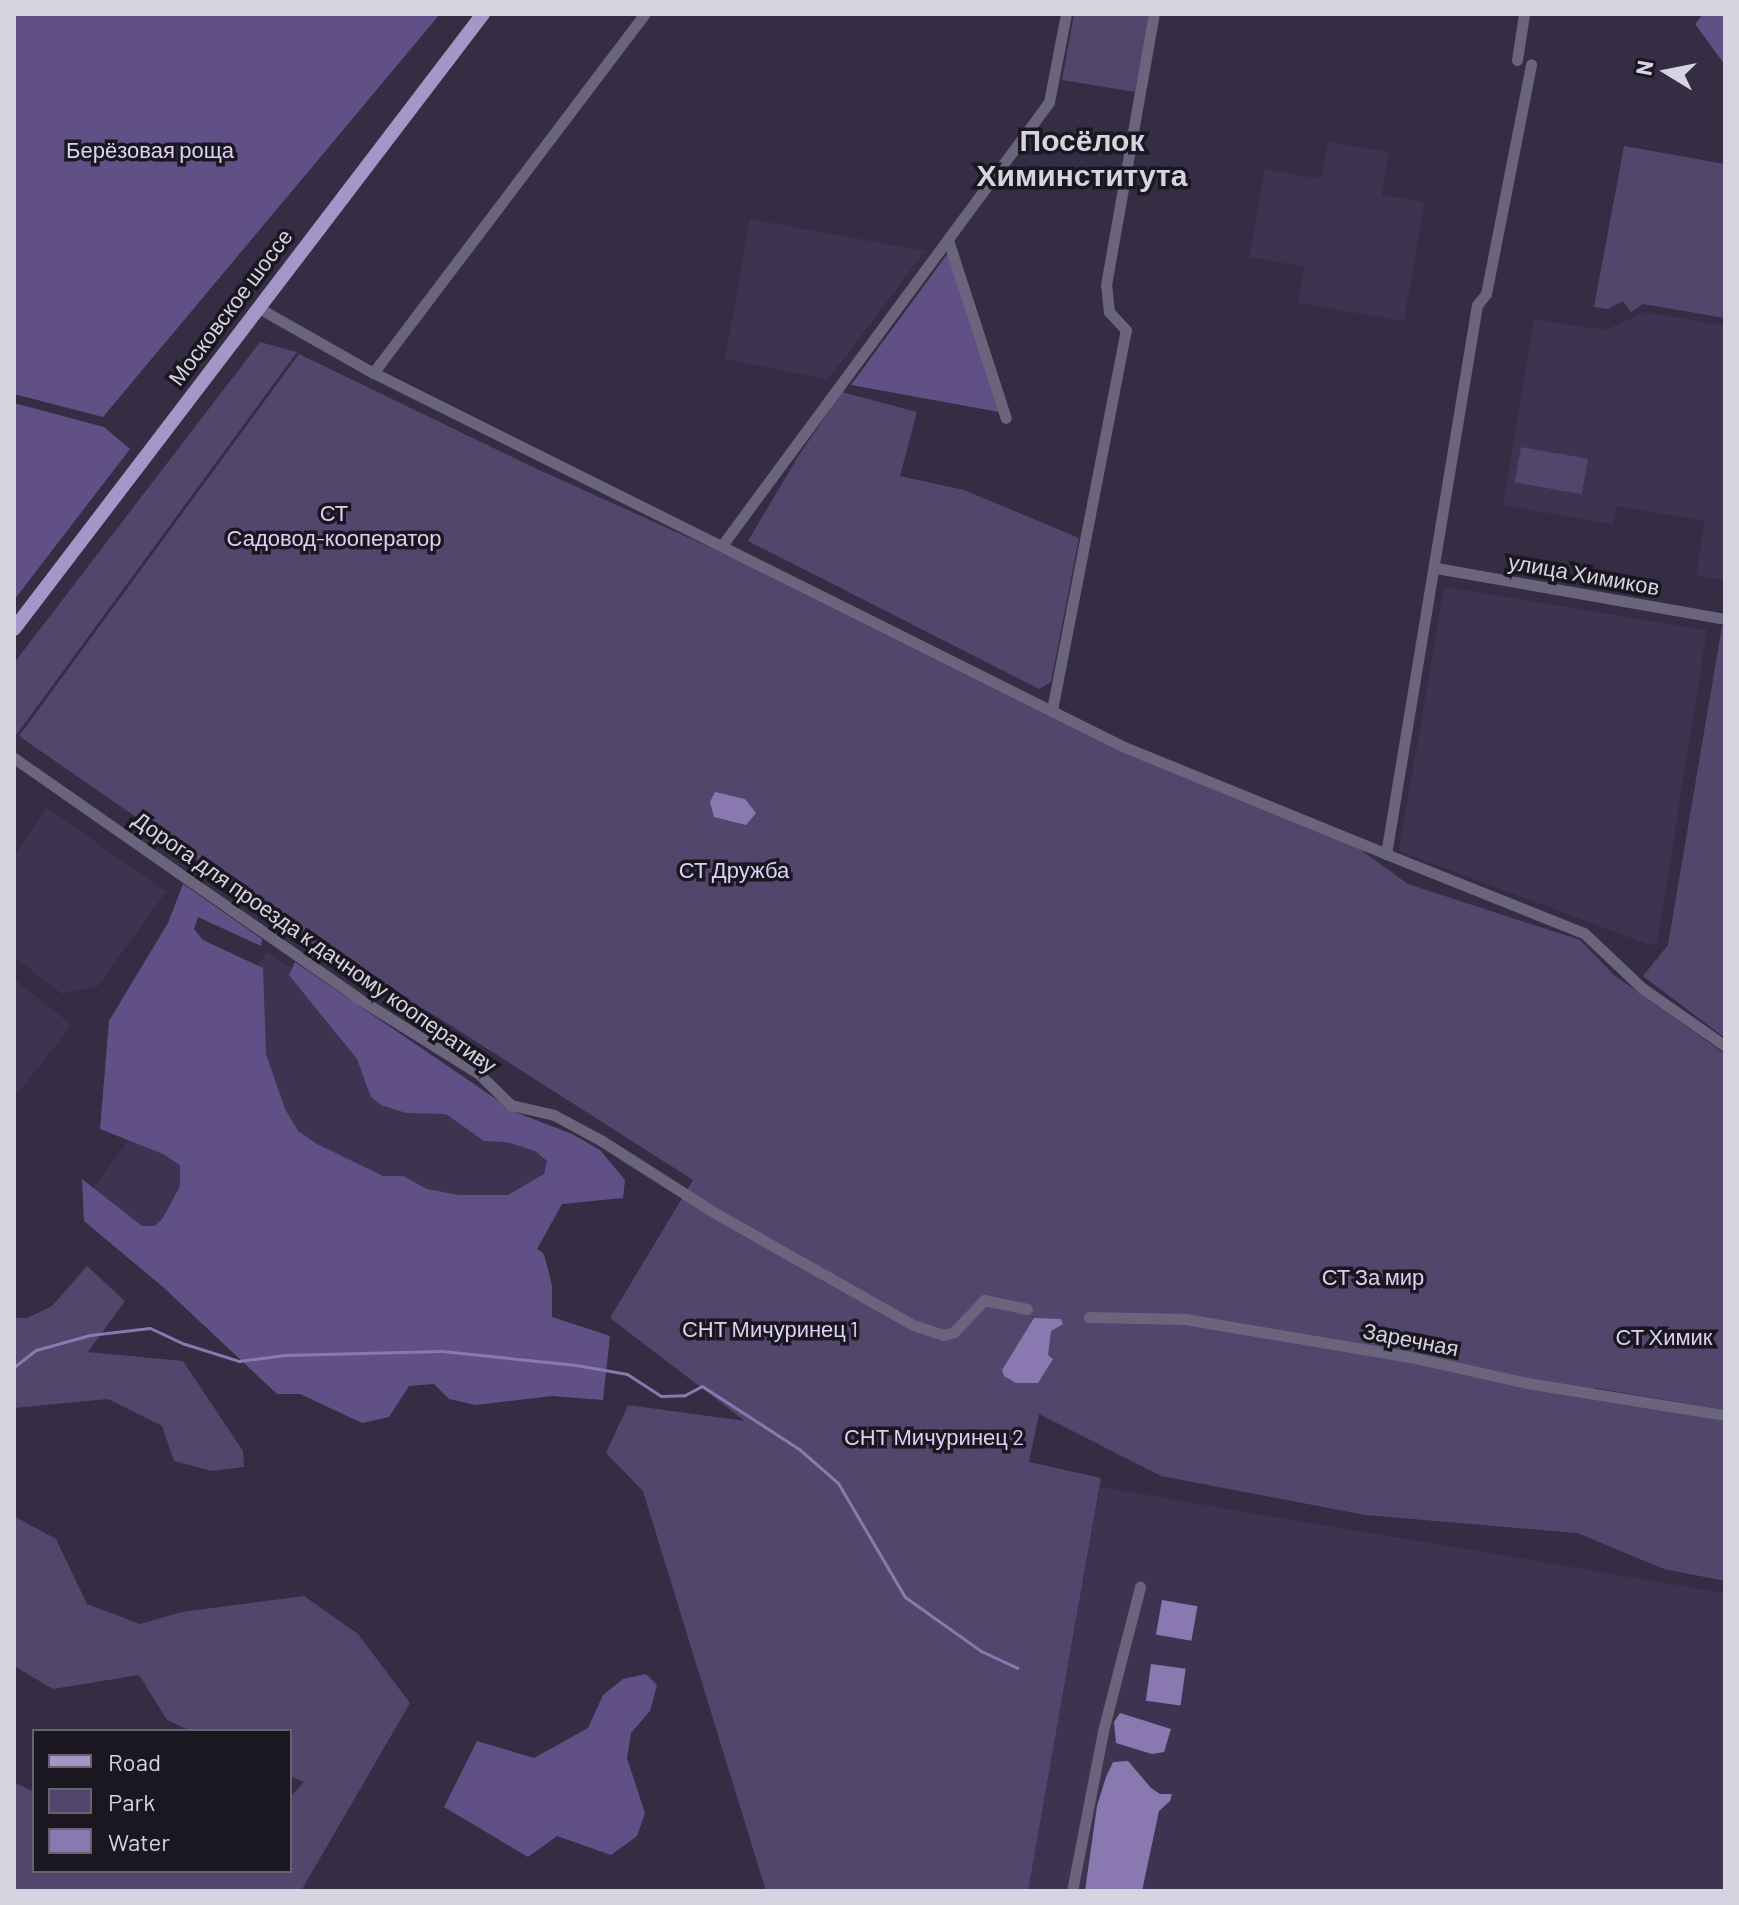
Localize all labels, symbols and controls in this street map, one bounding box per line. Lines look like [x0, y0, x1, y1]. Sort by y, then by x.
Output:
north arrow [1627, 32, 1707, 112]
text: N [1629, 58, 1657, 77]
district label: Посёлок Химинститута [977, 121, 1187, 192]
park label: Берёзовая роща [66, 137, 234, 163]
street label: Московское шоссе [163, 223, 297, 391]
park label: СТ Садовод-кооператор [227, 499, 441, 550]
street label: улица Химиков [1506, 548, 1662, 600]
street label: Дорога для проезда к дачному кооперативу [128, 806, 502, 1078]
park label: СТ Дружба [679, 857, 789, 883]
park label: СТ За мир [1322, 1264, 1424, 1290]
park label: СНТ Мичуринец 1 [682, 1316, 858, 1342]
street label: Заречная [1361, 1317, 1461, 1361]
park label: СТ Химик [1616, 1324, 1712, 1350]
park label: СНТ Мичуринец 2 [844, 1424, 1024, 1450]
legend [32, 1729, 292, 1873]
text: Road [108, 1747, 161, 1776]
text: Park [108, 1787, 155, 1816]
text: Water [108, 1827, 170, 1856]

